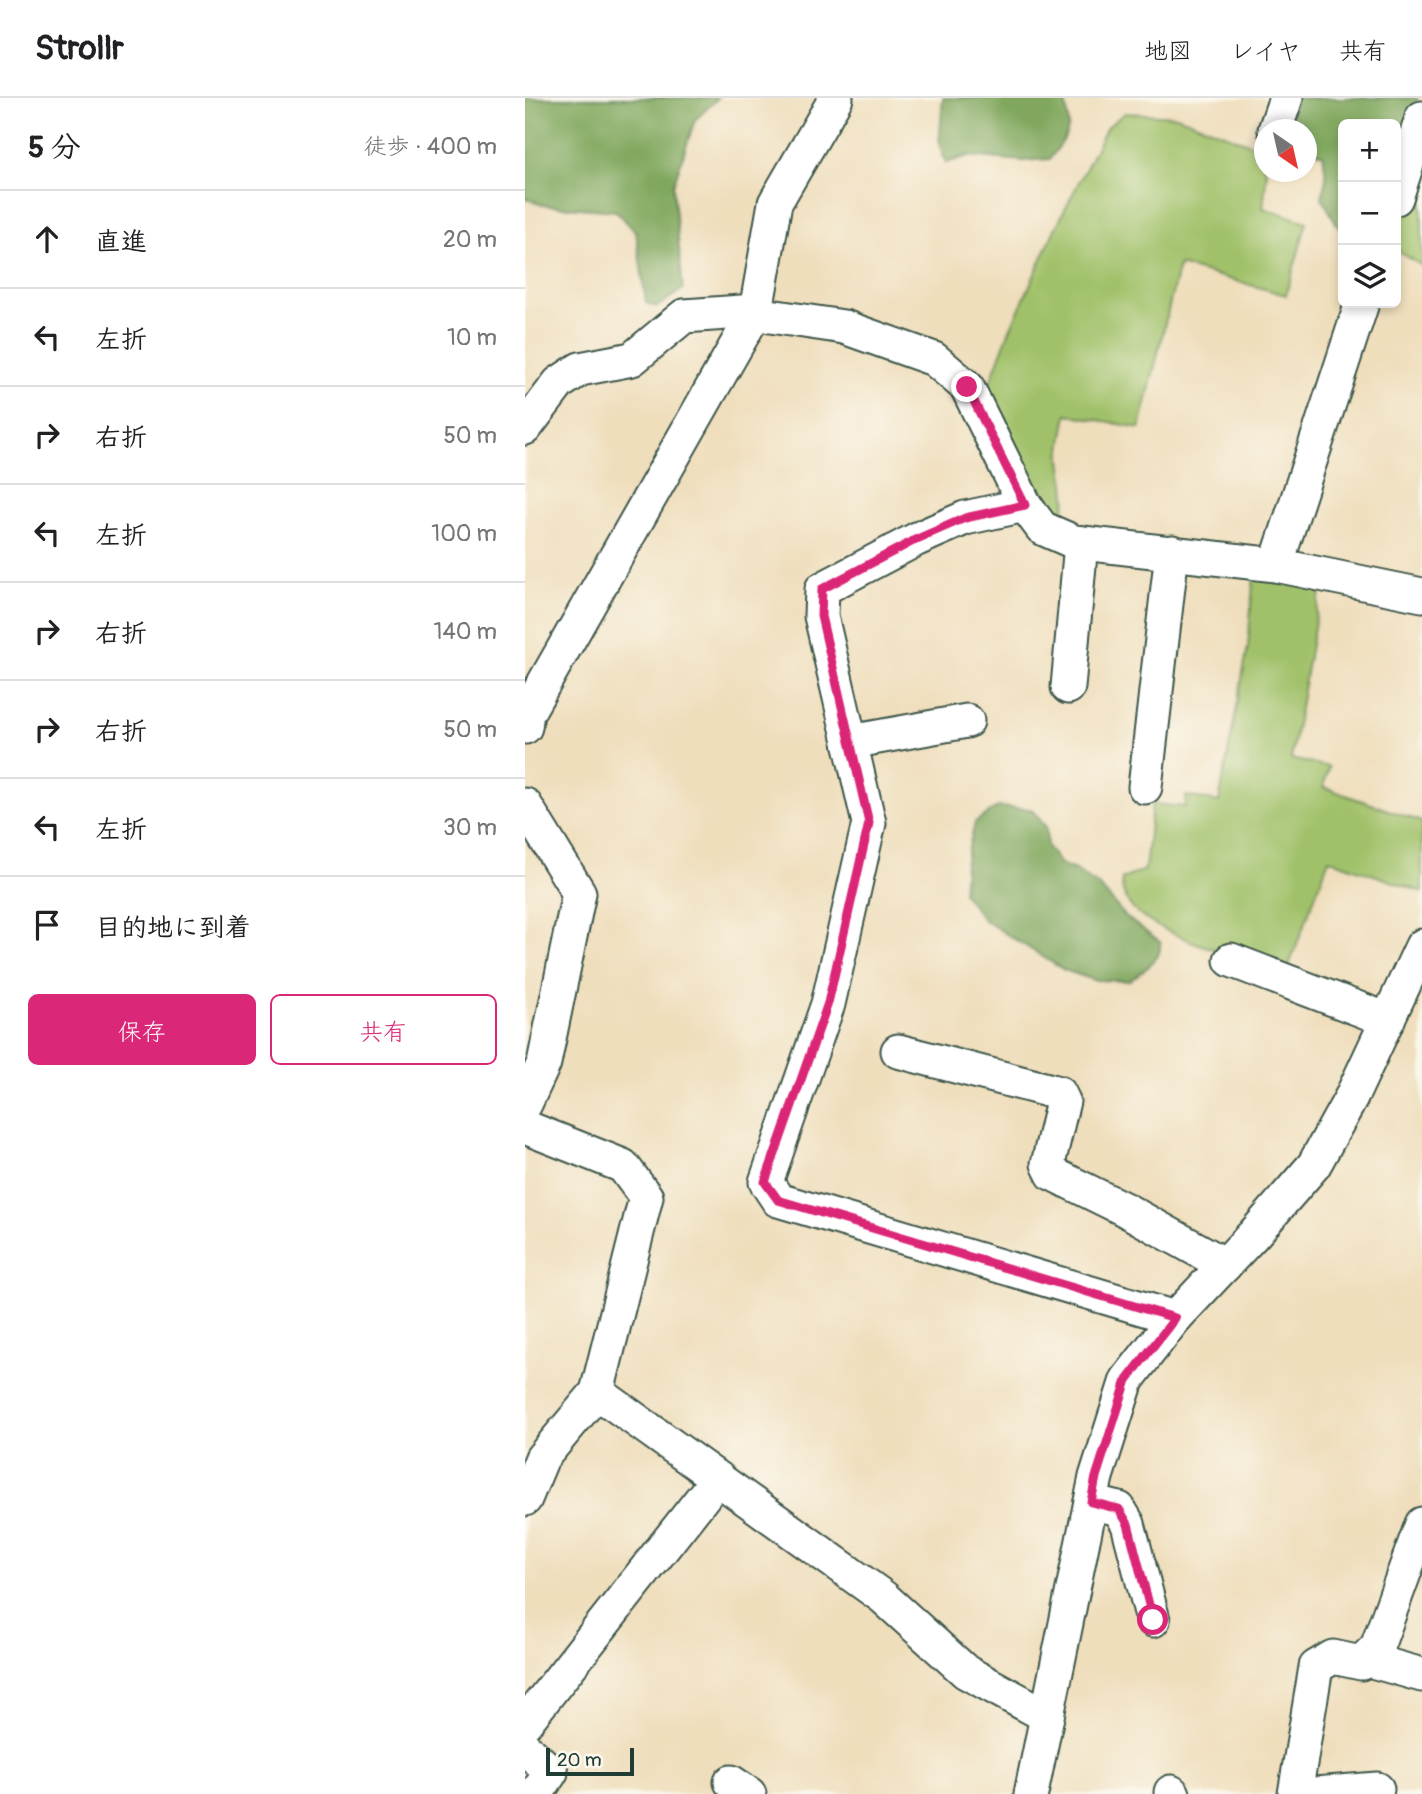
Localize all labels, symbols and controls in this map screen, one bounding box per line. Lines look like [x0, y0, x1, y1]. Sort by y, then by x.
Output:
text: Strollr [35, 28, 124, 69]
text: 地図 [1144, 37, 1192, 66]
text: レイヤ [1230, 37, 1301, 66]
text: 共有 [1339, 37, 1387, 66]
north arrow [1254, 119, 1317, 182]
map controls [1338, 119, 1401, 308]
button: + [1338, 119, 1401, 182]
text: 5 分 [28, 129, 81, 166]
text: 徒歩 · 400 m [363, 132, 497, 161]
button: − [1338, 182, 1401, 245]
icon: ahead [28, 220, 66, 258]
text: 20 m [443, 225, 497, 254]
text: 直進 [95, 226, 147, 258]
button: layers [1338, 245, 1401, 308]
icon: left [28, 318, 66, 356]
text: 10 m [447, 323, 497, 352]
text: 左折 [95, 324, 147, 356]
route end [951, 371, 982, 402]
icon: right [28, 416, 66, 454]
text: 50 m [443, 421, 497, 450]
text: 右折 [95, 422, 147, 454]
icon: left [28, 514, 66, 552]
text: 100 m [431, 519, 497, 548]
text: 左折 [95, 520, 147, 552]
icon: right [28, 612, 66, 650]
text: 140 m [434, 617, 497, 646]
text: 右折 [95, 618, 147, 650]
icon: right [28, 710, 66, 748]
text: 50 m [443, 715, 497, 744]
text: 右折 [95, 716, 147, 748]
icon: left [28, 808, 66, 846]
text: 30 m [443, 813, 497, 842]
text: 左折 [95, 814, 147, 846]
icon: arrive [28, 906, 66, 944]
text: 目的地に到着 [95, 912, 251, 944]
button: 保存 [28, 994, 256, 1065]
button: 共有 [270, 994, 497, 1065]
route start [1137, 1604, 1168, 1635]
scale bar [546, 1745, 633, 1777]
text: 20 m [557, 1748, 602, 1772]

